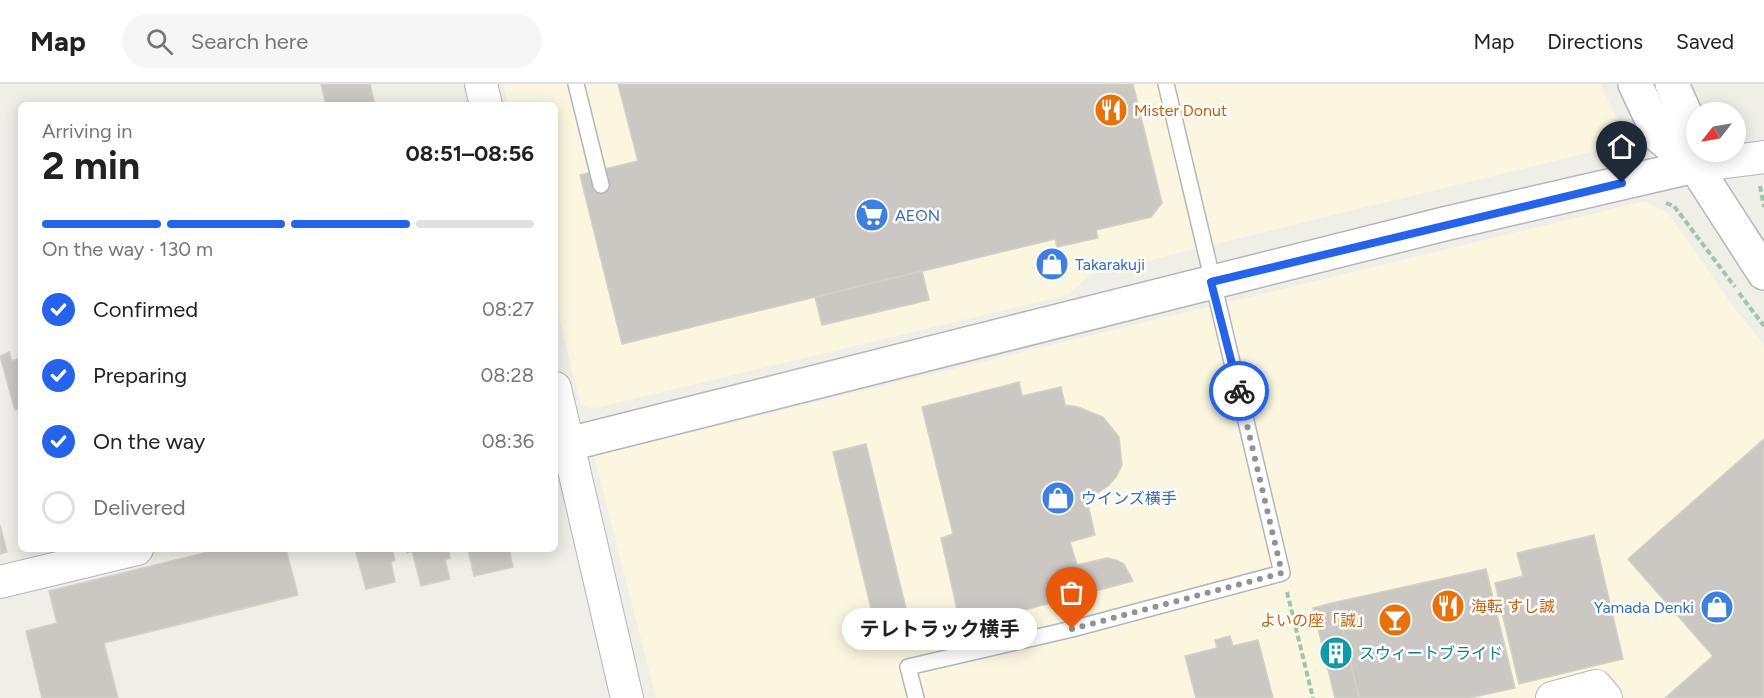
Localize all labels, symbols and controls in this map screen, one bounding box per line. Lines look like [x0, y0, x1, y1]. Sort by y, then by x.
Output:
search box [122, 14, 542, 68]
text: Map [30, 24, 86, 58]
icon: search [143, 25, 176, 58]
text: Search here [191, 28, 308, 55]
text: Map [1473, 29, 1514, 54]
text: Directions [1547, 29, 1643, 54]
text: Saved [1676, 29, 1734, 54]
restaurant icon: Mister Donut [1093, 92, 1129, 128]
place label: Mister Donut [1134, 101, 1227, 120]
north arrow [1686, 102, 1746, 162]
map controls [1686, 102, 1746, 162]
text: Arriving in [42, 119, 132, 143]
pin [1596, 121, 1647, 183]
icon: home [1605, 130, 1638, 163]
text: 08:51–08:56 [406, 140, 534, 167]
text: 2 min [42, 142, 140, 189]
supermarket icon: AEON [854, 197, 890, 233]
place label: AEON [895, 206, 940, 225]
text: On the way · 130 m [42, 237, 213, 261]
shop icon: Takarakuji [1034, 246, 1070, 282]
place label: Takarakuji [1075, 255, 1145, 274]
icon: check [42, 293, 75, 326]
text: Confirmed [93, 296, 198, 323]
text: 08:27 [482, 297, 534, 321]
icon: check [42, 359, 75, 392]
courier [1209, 361, 1269, 421]
text: Preparing [93, 362, 187, 389]
text: 08:28 [480, 363, 534, 387]
icon: bike [1223, 375, 1256, 408]
icon: check [42, 425, 75, 458]
text: On the way [93, 428, 205, 455]
text: 08:36 [482, 429, 534, 453]
shop icon: ウインズ横手 [1040, 480, 1076, 516]
place label: ウインズ横手 [1081, 489, 1177, 508]
text: Delivered [93, 494, 186, 521]
pin [1046, 567, 1097, 629]
icon: bag [1055, 576, 1088, 609]
restaurant icon: 海転 すし誠 [1430, 588, 1466, 624]
shop icon: Yamada Denki [1699, 589, 1735, 625]
place label: 海転 すし誠 [1471, 597, 1555, 616]
place label: Yamada Denki [1594, 598, 1694, 617]
bar icon: よいの座「誠」 [1377, 602, 1413, 638]
callout: テレトラック横手 [841, 608, 1036, 650]
place label: よいの座「誠」 [1260, 611, 1372, 630]
text: テレトラック横手 [860, 617, 1020, 641]
building icon: スウィートブライド [1318, 635, 1354, 671]
place label: スウィートブライド [1359, 644, 1503, 663]

